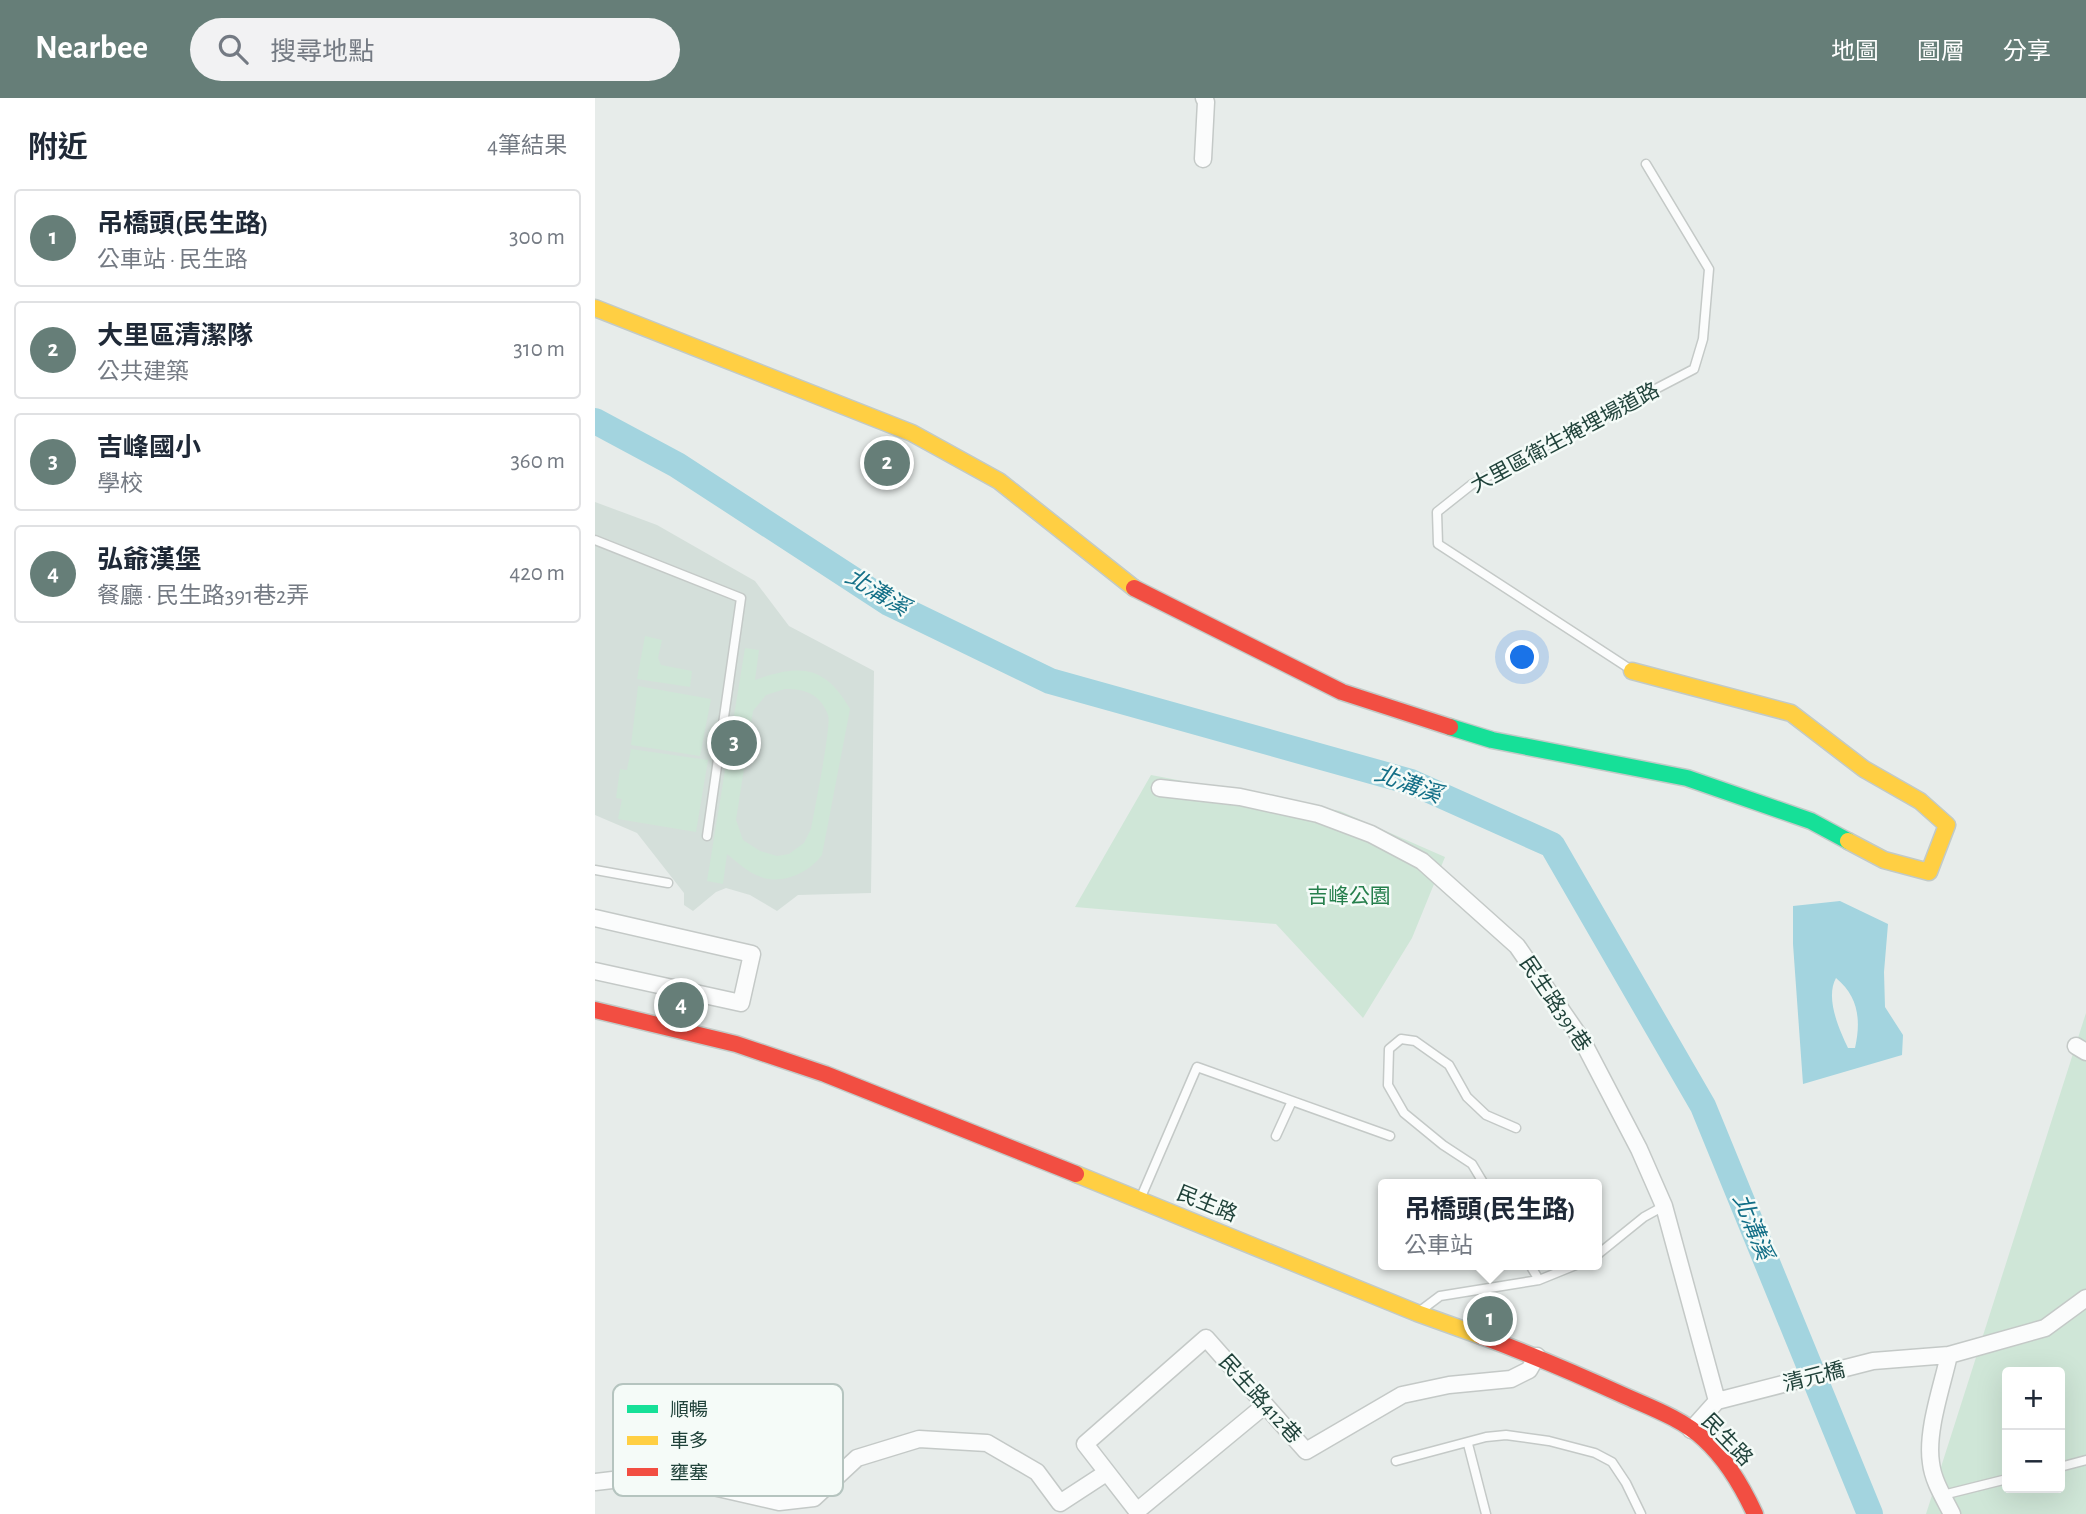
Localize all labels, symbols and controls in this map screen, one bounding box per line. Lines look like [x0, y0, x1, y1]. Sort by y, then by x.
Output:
search box [190, 18, 680, 81]
icon: search [214, 30, 252, 68]
text: Nearbee [35, 32, 148, 65]
text: 搜尋地點 [270, 39, 374, 65]
text: 地圖 [1831, 40, 1879, 64]
text: 圖層 [1917, 40, 1965, 64]
text: 分享 [2003, 40, 2051, 64]
text: 附近 [28, 133, 88, 163]
text: 4筆結果 [487, 135, 567, 158]
text: 吊橋頭(民生路) [97, 211, 268, 237]
text: 1 [49, 226, 57, 249]
text: 300 m [509, 226, 565, 249]
text: 公車站 · 民生路 [97, 249, 248, 272]
text: 大里區清潔隊 [97, 323, 253, 349]
text: 2 [48, 338, 58, 361]
text: 310 m [513, 338, 565, 361]
text: 公共建築 [97, 361, 189, 384]
street label: 大里區衛生掩埋場道路 [1467, 379, 1663, 497]
text: 吉峰國小 [97, 435, 201, 461]
pin: 2 [864, 437, 910, 489]
text: 3 [48, 450, 58, 473]
text: 360 m [510, 450, 565, 473]
text: 學校 [97, 473, 143, 496]
text: 弘爺漢堡 [97, 547, 201, 573]
text: 4 [47, 562, 59, 585]
text: 420 m [509, 562, 565, 585]
water label: 北溝溪 [842, 564, 916, 622]
text: 餐廳 · 民生路391巷2弄 [97, 585, 310, 608]
your location [1505, 640, 1539, 674]
pin: 3 [711, 717, 757, 769]
water label: 北溝溪 [1372, 761, 1448, 809]
park label: 吉峰公園 [1307, 885, 1391, 907]
street label: 民生路391巷 [1516, 952, 1595, 1055]
pin: 4 [658, 979, 704, 1031]
popup [1378, 1179, 1602, 1270]
street label: 民生路 [1174, 1182, 1241, 1226]
water label: 北溝溪 [1728, 1190, 1779, 1266]
text: 吊橋頭(民生路) [1404, 1197, 1576, 1223]
text: 公車站 [1404, 1235, 1473, 1258]
pin: 1 [1467, 1293, 1513, 1345]
street label: 民生路412巷 [1215, 1350, 1306, 1447]
street label: 清元橋 [1781, 1358, 1847, 1395]
map controls [2002, 1367, 2065, 1493]
button: + [2002, 1367, 2065, 1430]
legend [613, 1384, 843, 1496]
text: 順暢 [670, 1400, 708, 1420]
street label: 民生路 [1698, 1409, 1757, 1470]
button: − [2002, 1430, 2065, 1493]
text: 車多 [670, 1431, 708, 1451]
text: 壅塞 [670, 1463, 708, 1483]

